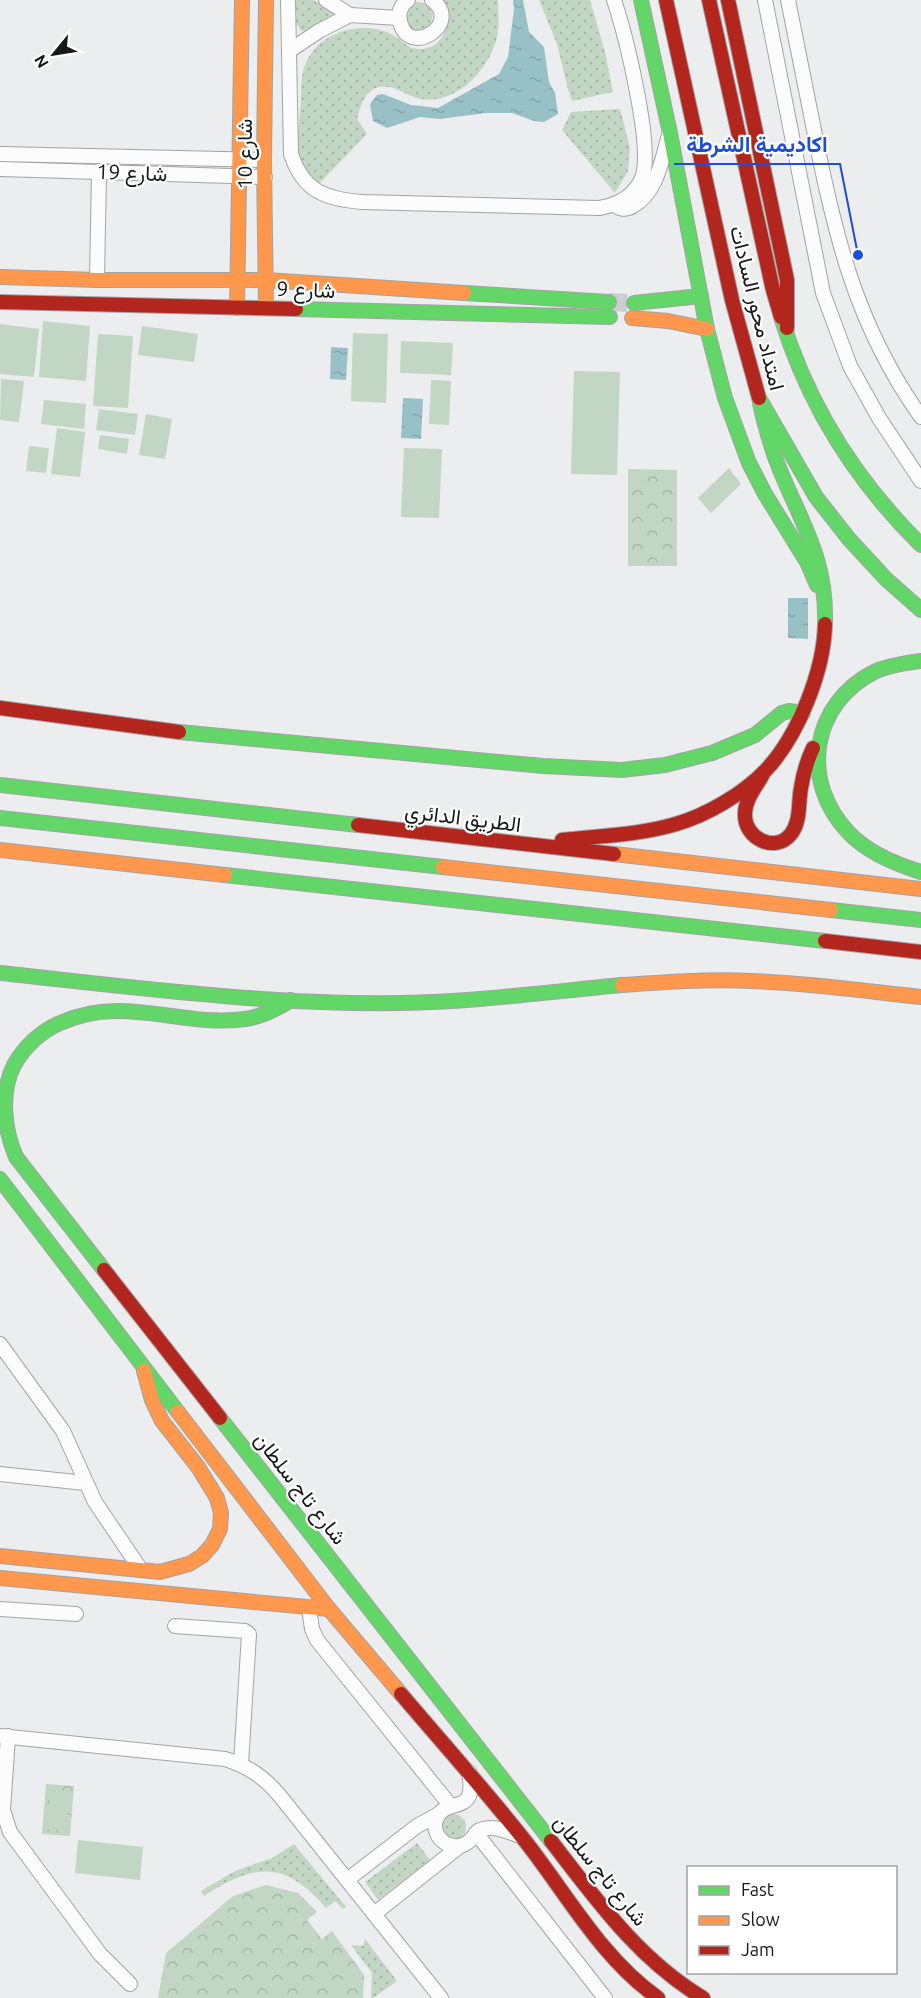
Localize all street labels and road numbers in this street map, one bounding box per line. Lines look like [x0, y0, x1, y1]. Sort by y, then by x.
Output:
street label: شارع 10 [232, 119, 259, 189]
street label: شارع 19 [96, 159, 168, 188]
street label: امتداد محور السادات [724, 223, 790, 393]
street label: شارع 9 [276, 276, 336, 305]
street label: الطريق الدائري [403, 798, 523, 842]
street label: شارع تاج سلطان [247, 1427, 352, 1551]
street label: شارع تاج سلطان [547, 1810, 653, 1932]

